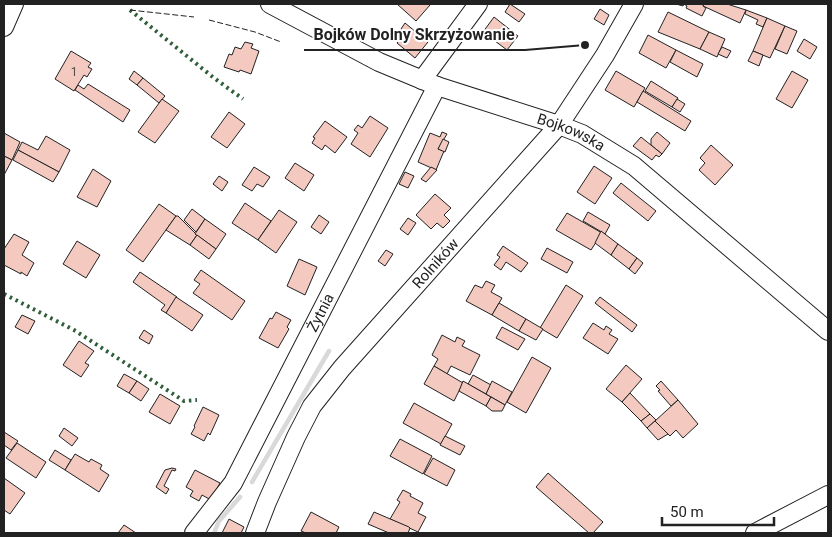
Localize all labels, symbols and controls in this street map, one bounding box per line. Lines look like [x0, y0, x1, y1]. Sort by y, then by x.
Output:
callout: Bojków Dolny Skrzyżowanie [304, 19, 525, 50]
text: Bojków Dolny Skrzyżowanie [313, 25, 515, 44]
house number: 1 [71, 65, 77, 79]
street label: Bojkowska [535, 110, 608, 155]
street label: Rolników [408, 235, 462, 292]
street label: Żytnia [303, 290, 338, 335]
scale bar [662, 494, 774, 526]
text: 50 m [670, 503, 704, 521]

